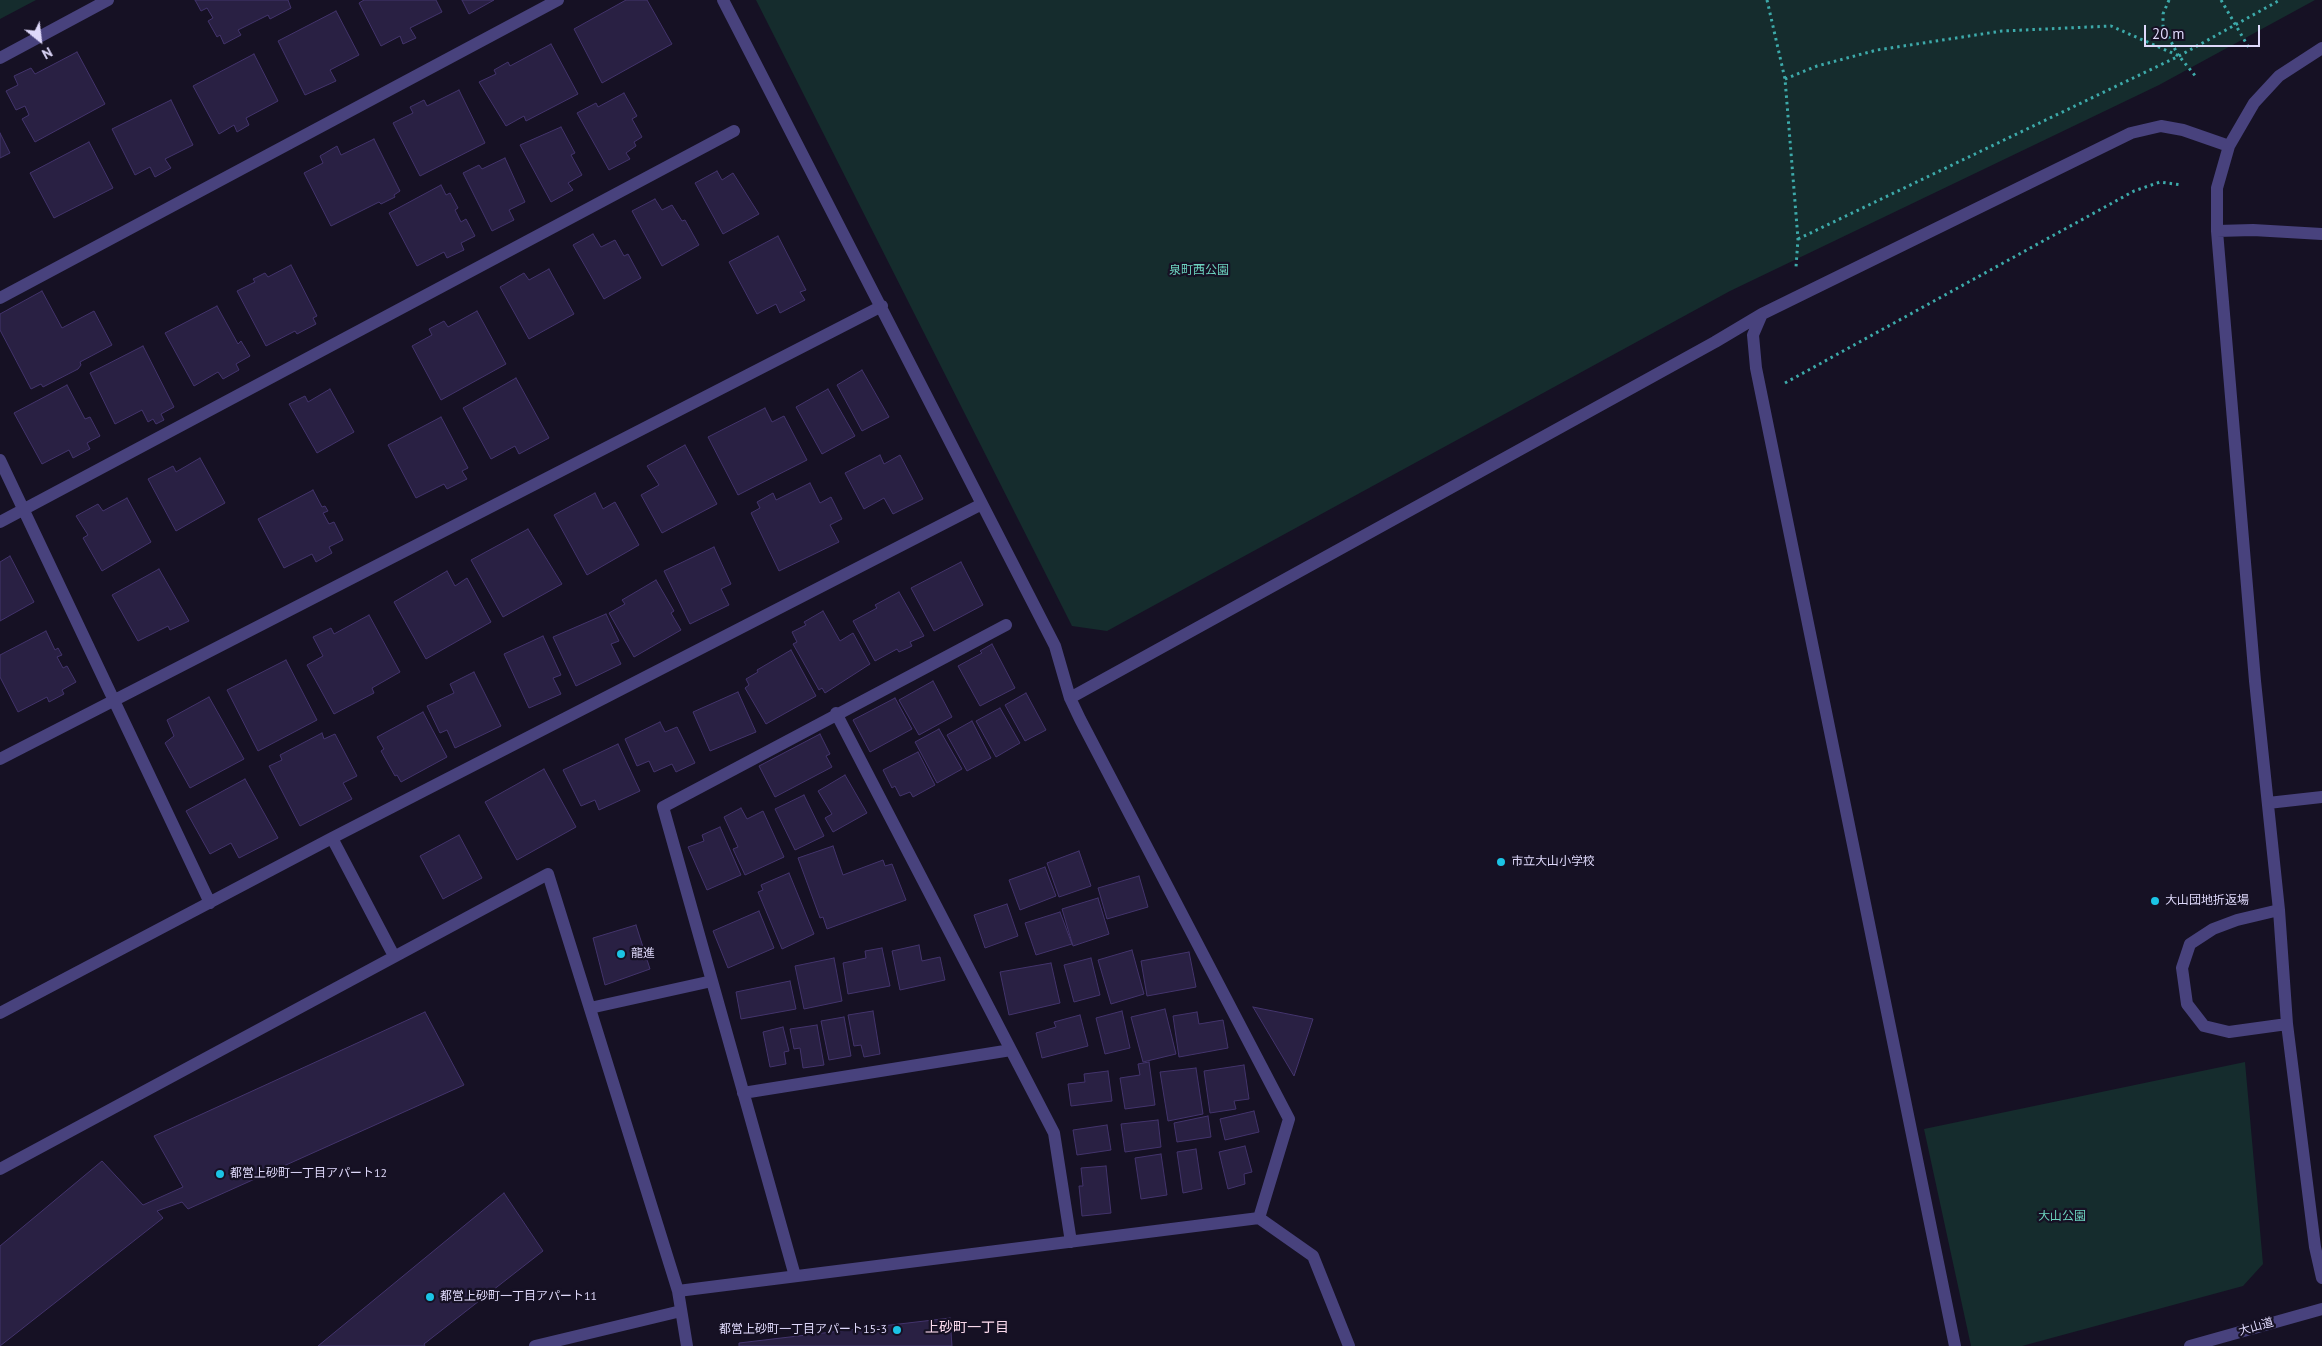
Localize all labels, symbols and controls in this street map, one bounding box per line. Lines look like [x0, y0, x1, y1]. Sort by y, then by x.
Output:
north arrow [15, 15, 65, 65]
scale bar [2147, 15, 2263, 47]
text: 20 m [2152, 24, 2185, 43]
text: N [39, 43, 56, 63]
park label: 泉町西公園 [1169, 264, 1229, 278]
place label: 市立大山小学校 [1511, 855, 1595, 869]
marker: 市立大山小学校 [1495, 856, 1507, 868]
place label: 大山団地折返場 [2165, 894, 2249, 908]
marker: 大山団地折返場 [2149, 895, 2161, 907]
place label: 龍進 [631, 947, 655, 961]
marker: 龍進 [615, 948, 627, 960]
place label: 都営上砂町一丁目アパート12 [230, 1167, 387, 1181]
marker: 都営上砂町一丁目アパート12 [214, 1168, 226, 1180]
park label: 大山公園 [2038, 1210, 2086, 1224]
place label: 都営上砂町一丁目アパート11 [440, 1290, 597, 1304]
marker: 都営上砂町一丁目アパート11 [424, 1291, 436, 1303]
street label: 大山道 [2237, 1315, 2275, 1339]
district label: 上砂町一丁目 [925, 1320, 1009, 1336]
place label: 都営上砂町一丁目アパート15-3 [719, 1323, 887, 1337]
marker: 都営上砂町一丁目アパート15-3 [891, 1324, 903, 1336]

